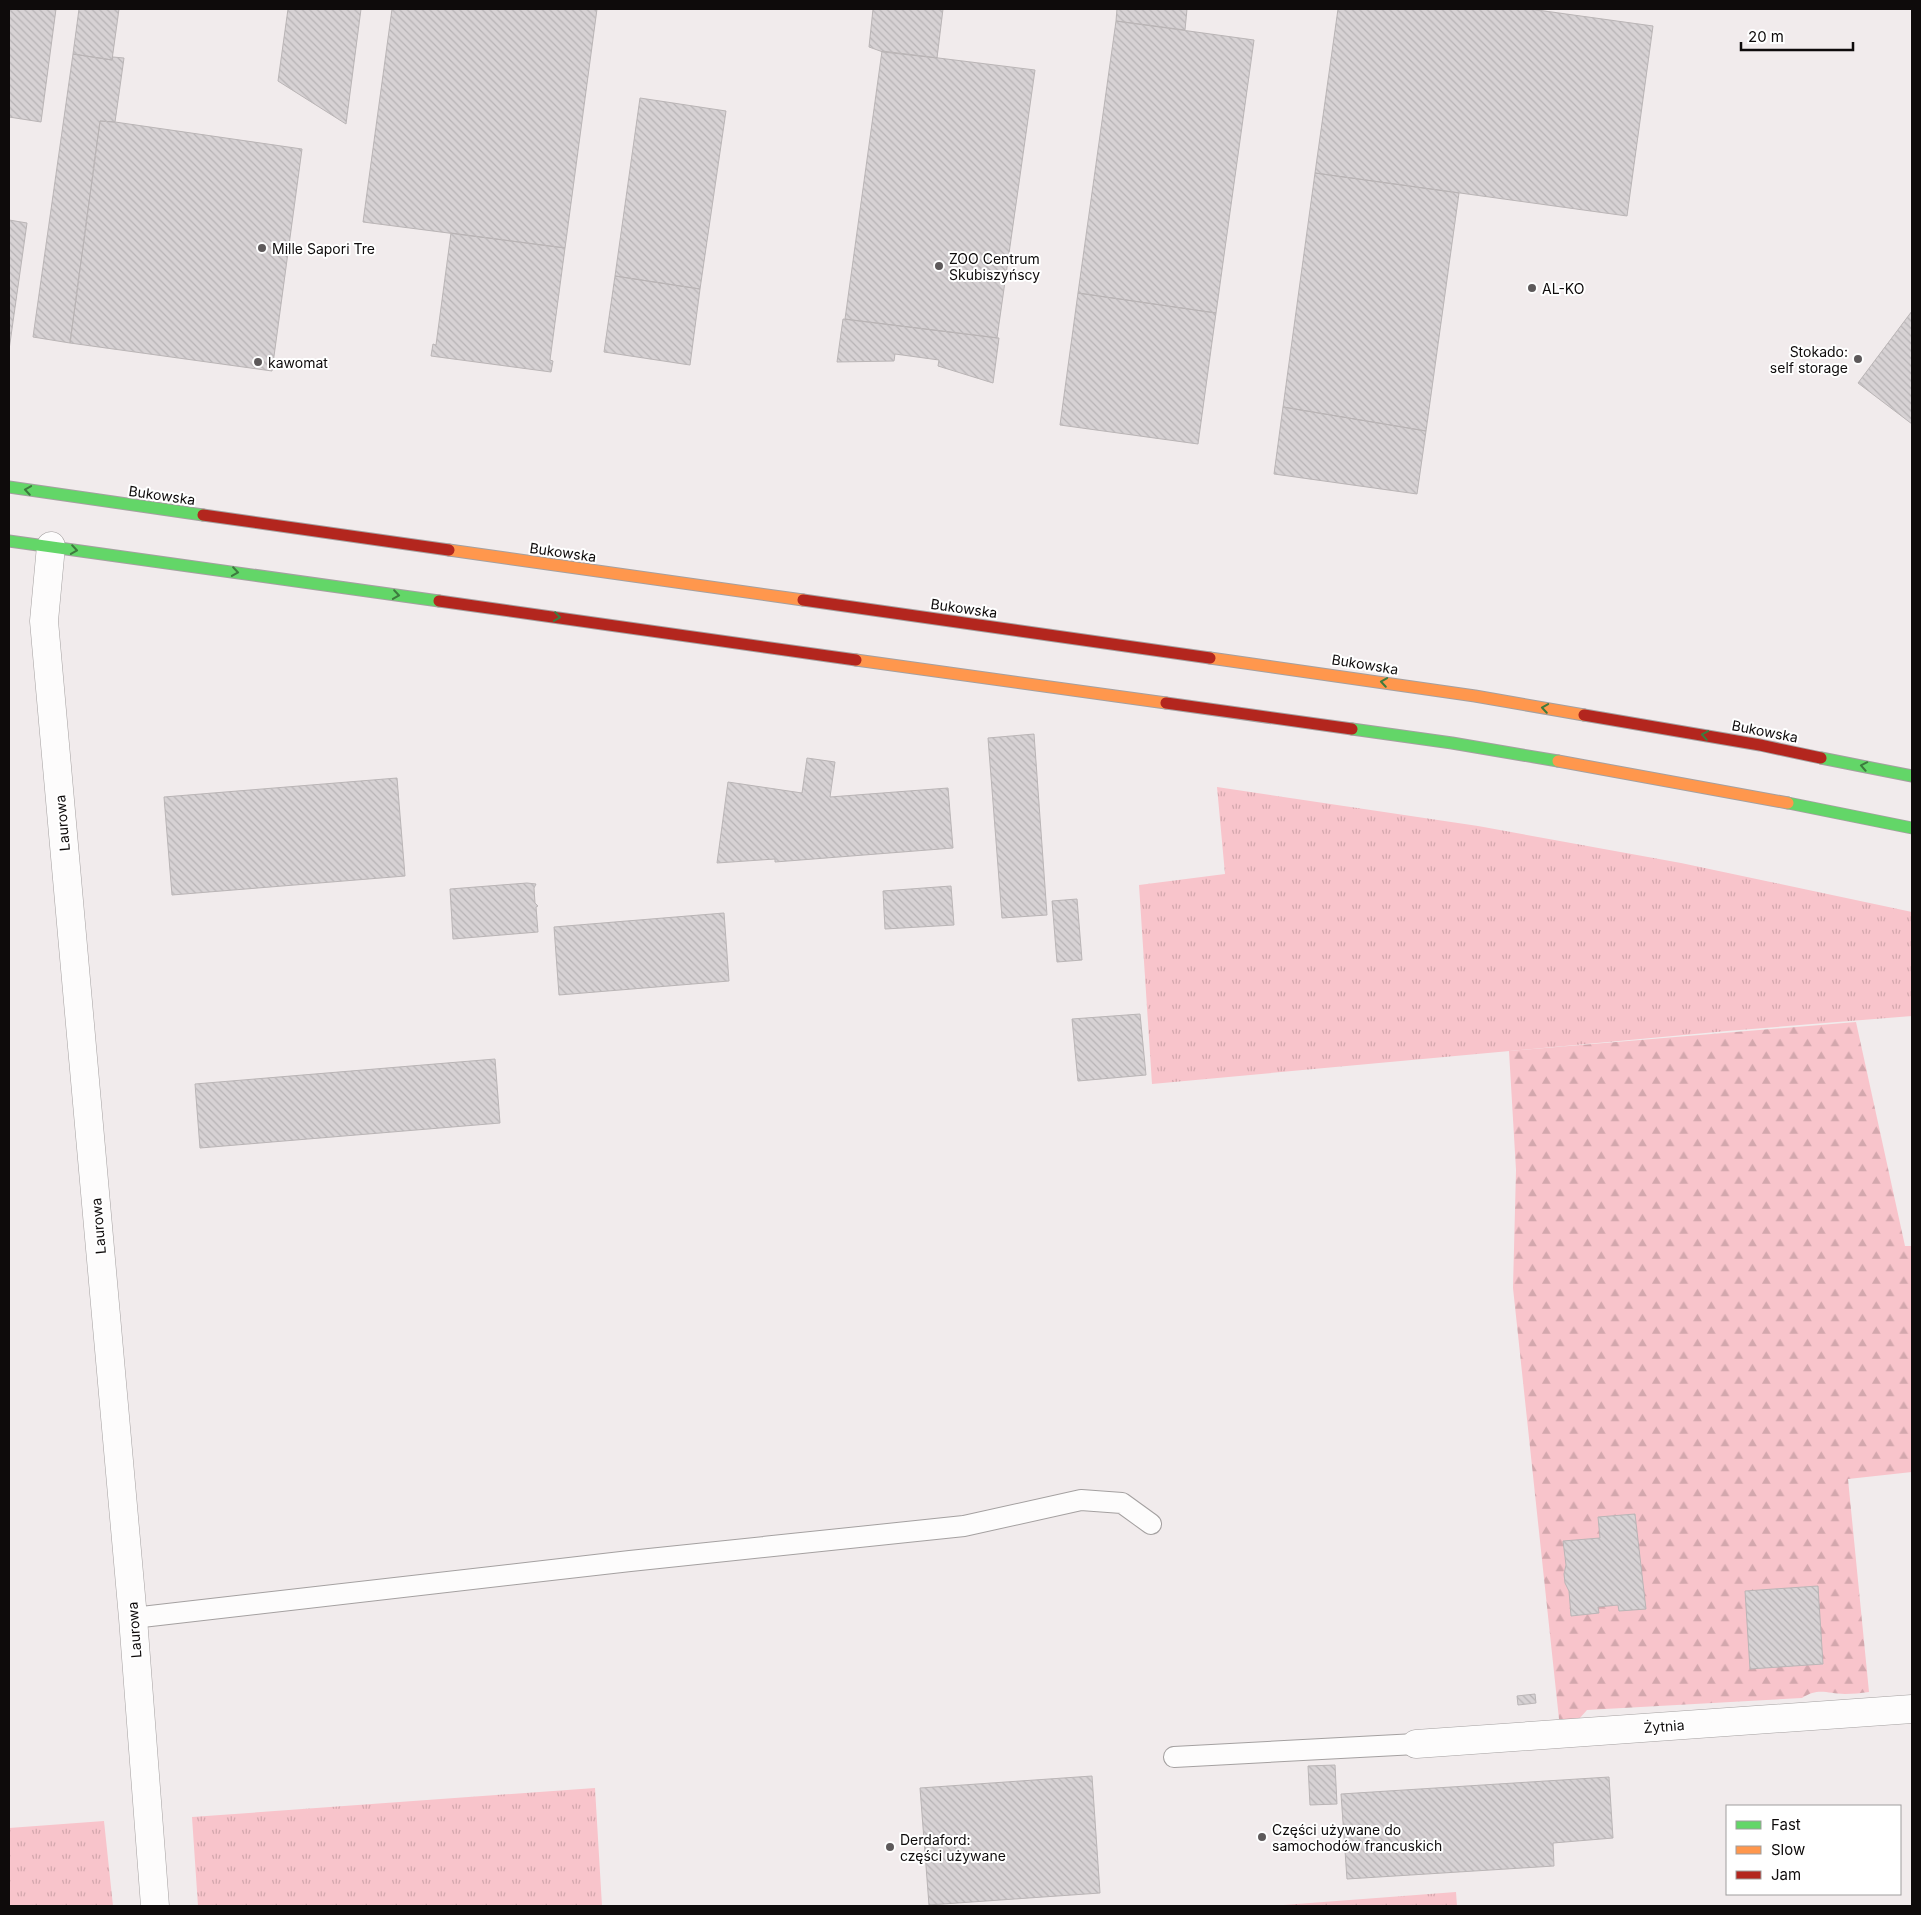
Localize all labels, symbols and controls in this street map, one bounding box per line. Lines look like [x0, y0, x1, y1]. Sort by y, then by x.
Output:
scale bar [1741, 20, 1854, 52]
text: 20 m [1748, 27, 1784, 46]
place label: Mille Sapori Tre [272, 240, 375, 257]
marker: Mille Sapori Tre [256, 242, 268, 254]
place label: ZOO Centrum Skubiszyńscy [949, 250, 1040, 283]
marker: ZOO Centrum Skubiszyńscy [933, 260, 945, 272]
place label: AL-KO [1542, 280, 1584, 297]
marker: AL-KO [1526, 282, 1538, 294]
place label: Stokado: self storage [1770, 343, 1848, 376]
marker: Stokado: self storage [1852, 353, 1864, 365]
place label: kawomat [268, 354, 328, 371]
marker: kawomat [252, 356, 264, 368]
street label: Bukowska [127, 482, 197, 508]
one-way arrow [24, 486, 32, 496]
street label: Bukowska [528, 539, 598, 565]
one-way arrow [70, 544, 79, 554]
one-way arrow [232, 566, 240, 577]
one-way arrow [392, 589, 401, 599]
street label: Bukowska [929, 595, 999, 621]
one-way arrow [554, 611, 562, 622]
street label: Bukowska [1330, 650, 1400, 678]
one-way arrow [1380, 678, 1389, 688]
one-way arrow [1540, 703, 1549, 713]
street label: Bukowska [1730, 716, 1800, 746]
one-way arrow [1700, 731, 1709, 741]
one-way arrow [1860, 761, 1869, 772]
street label: Laurowa [51, 794, 73, 852]
street label: Laurowa [87, 1197, 109, 1255]
street label: Laurowa [124, 1601, 144, 1659]
street label: Żytnia [1643, 1716, 1685, 1736]
legend [1726, 1805, 1901, 1895]
text: Fast [1771, 1815, 1801, 1834]
place label: Części używane do samochodów francuskich [1272, 1821, 1442, 1854]
place label: Derdaford: części używane [900, 1831, 1006, 1864]
marker: Części używane do samochodów francuskich [1256, 1831, 1268, 1843]
text: Slow [1771, 1840, 1805, 1859]
marker: Derdaford: części używane [884, 1841, 896, 1853]
text: Jam [1771, 1865, 1801, 1884]

